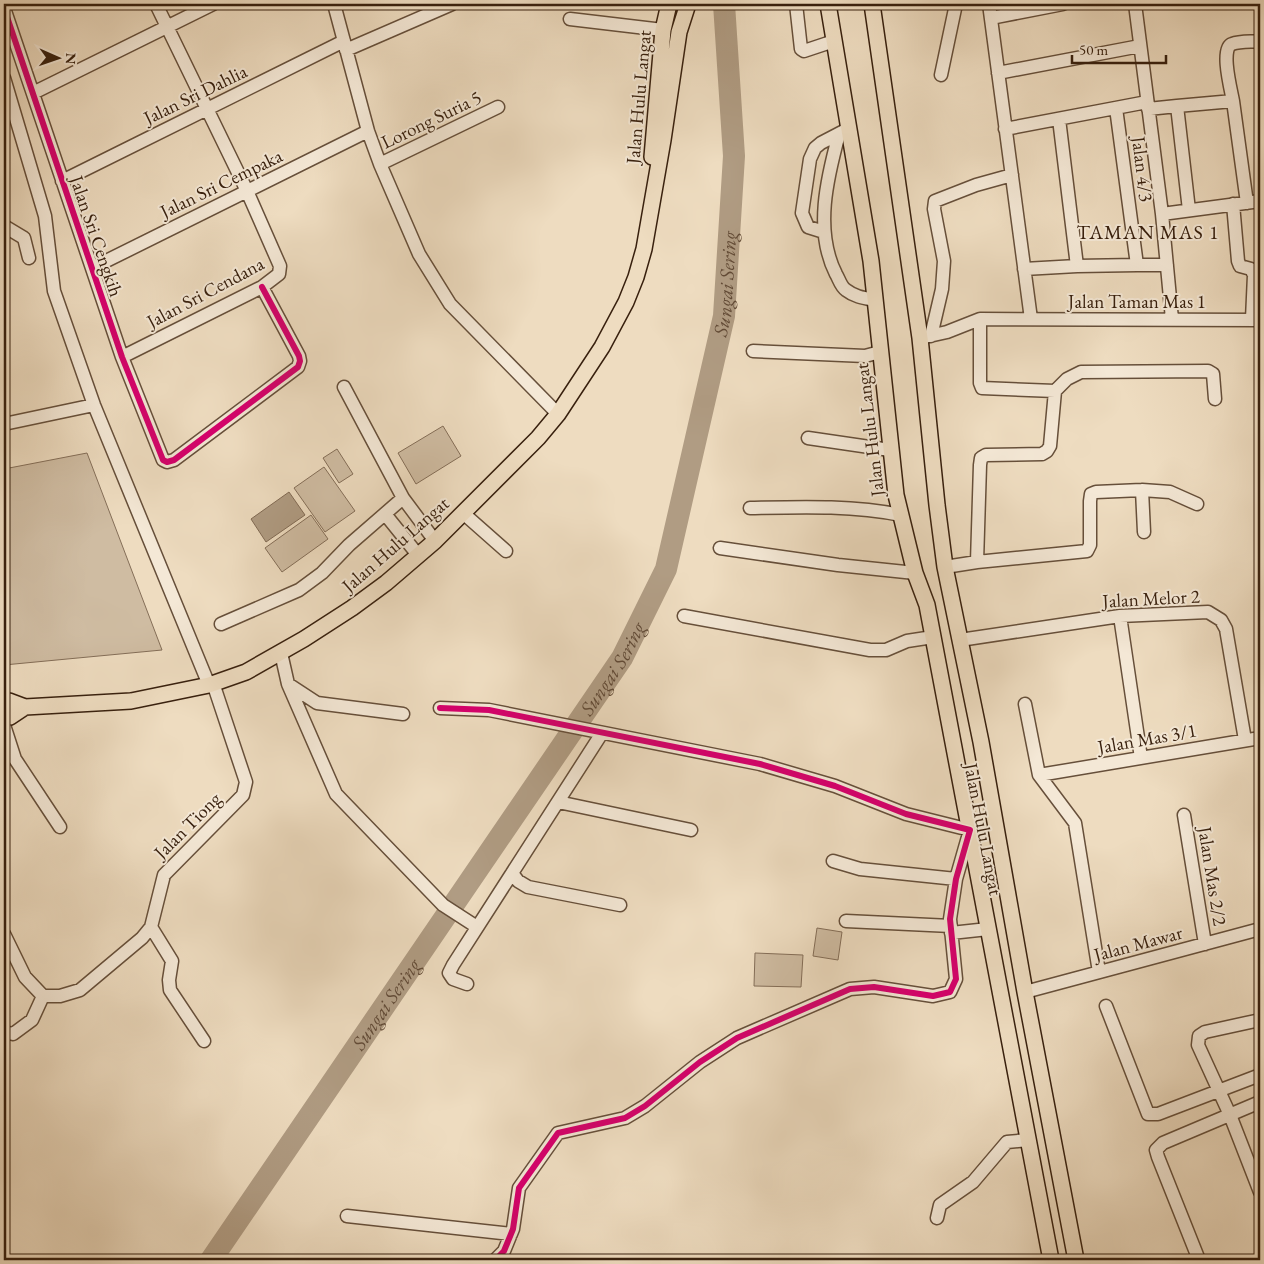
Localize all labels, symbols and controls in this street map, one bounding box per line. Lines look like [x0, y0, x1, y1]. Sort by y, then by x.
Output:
street label: Jalan Hulu Langat [620, 29, 657, 167]
north arrow [32, 32, 82, 82]
scale bar [1072, 32, 1165, 64]
text: 50 m [1079, 40, 1108, 59]
text: N [62, 52, 80, 65]
street label: Jalan Sri Dahlia [138, 58, 251, 131]
street label: Lorong Suria 5 [377, 84, 486, 155]
street label: Jalan 4/3 [1126, 133, 1159, 203]
street label: Jalan Sri Cempaka [154, 143, 287, 225]
street label: Jalan Sri Cengkih [64, 171, 129, 300]
district label: TAMAN MAS 1 [1077, 219, 1220, 245]
water label: Sungai Sering [707, 230, 742, 340]
street label: Jalan Sri Cendana [140, 251, 269, 335]
street label: Jalan Taman Mas 1 [1066, 289, 1206, 314]
street label: Jalan Hulu Langat [849, 362, 890, 500]
street label: Jalan Hulu Langat [335, 491, 454, 599]
street label: Jalan Melor 2 [1100, 583, 1200, 614]
water label: Sungai Sering [573, 617, 651, 721]
street label: Jalan Mas 3/1 [1094, 717, 1199, 760]
street label: Jalan Hulu Langat [958, 759, 1009, 897]
street label: Jalan Tiong [147, 786, 227, 866]
street label: Jalan Mas 2/2 [1192, 823, 1233, 927]
street label: Jalan Mawar [1089, 920, 1186, 968]
water label: Sungai Sering [345, 953, 427, 1056]

